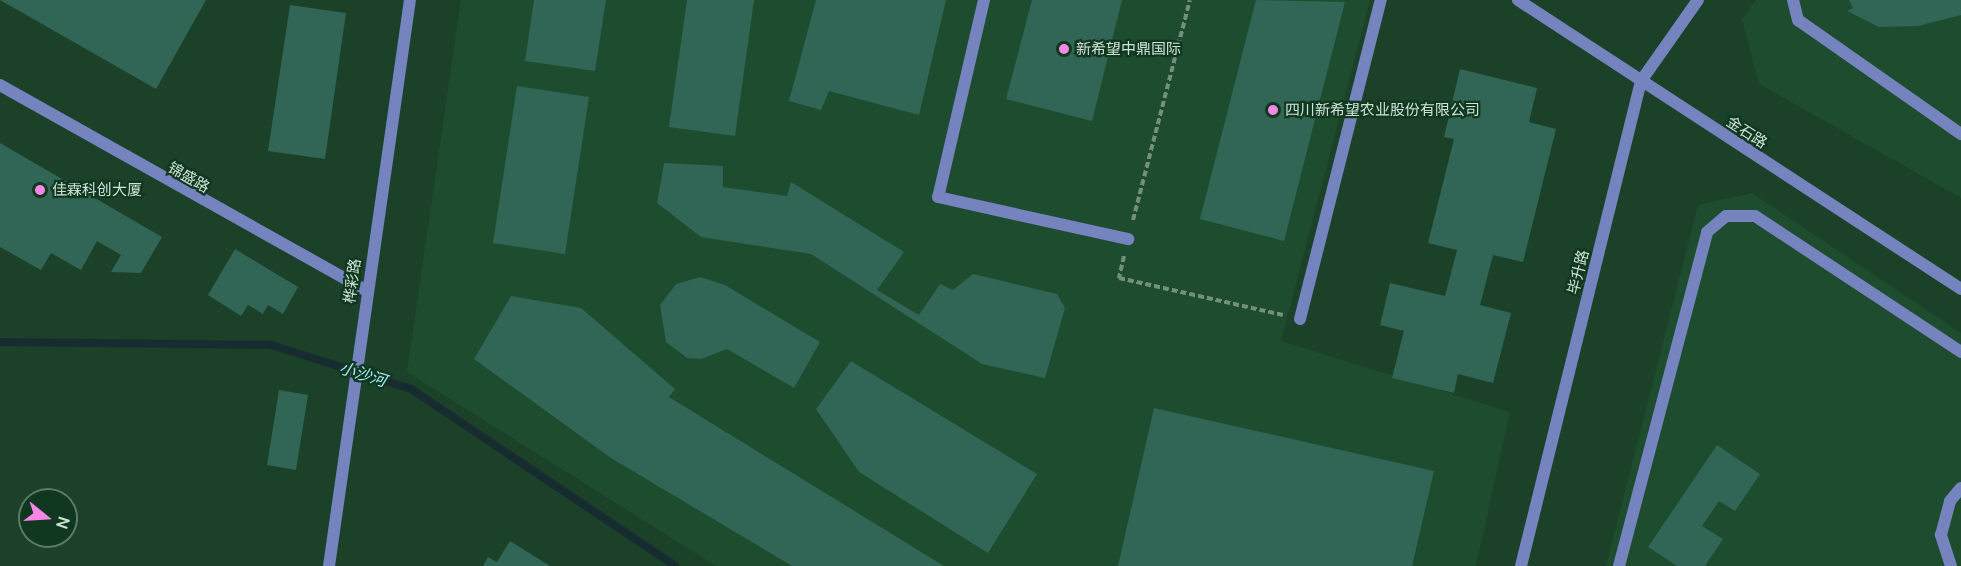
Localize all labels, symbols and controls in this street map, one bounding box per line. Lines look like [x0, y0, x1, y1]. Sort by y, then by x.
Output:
place label: 新希望中鼎国际 [1076, 40, 1181, 58]
marker: 新希望中鼎国际 [1057, 42, 1071, 56]
place label: 四川新希望农业股份有限公司 [1285, 101, 1480, 119]
marker: 四川新希望农业股份有限公司 [1266, 103, 1280, 117]
street label: 金石路 [1723, 112, 1771, 152]
street label: 锦盛路 [165, 158, 213, 196]
place label: 佳霖科创大厦 [52, 181, 142, 199]
marker: 佳霖科创大厦 [33, 183, 47, 197]
street label: 毕升路 [1564, 248, 1592, 296]
street label: 桦彩路 [340, 257, 364, 305]
water label: 小沙河 [337, 358, 389, 390]
north arrow [18, 488, 78, 548]
text: N [51, 514, 75, 532]

